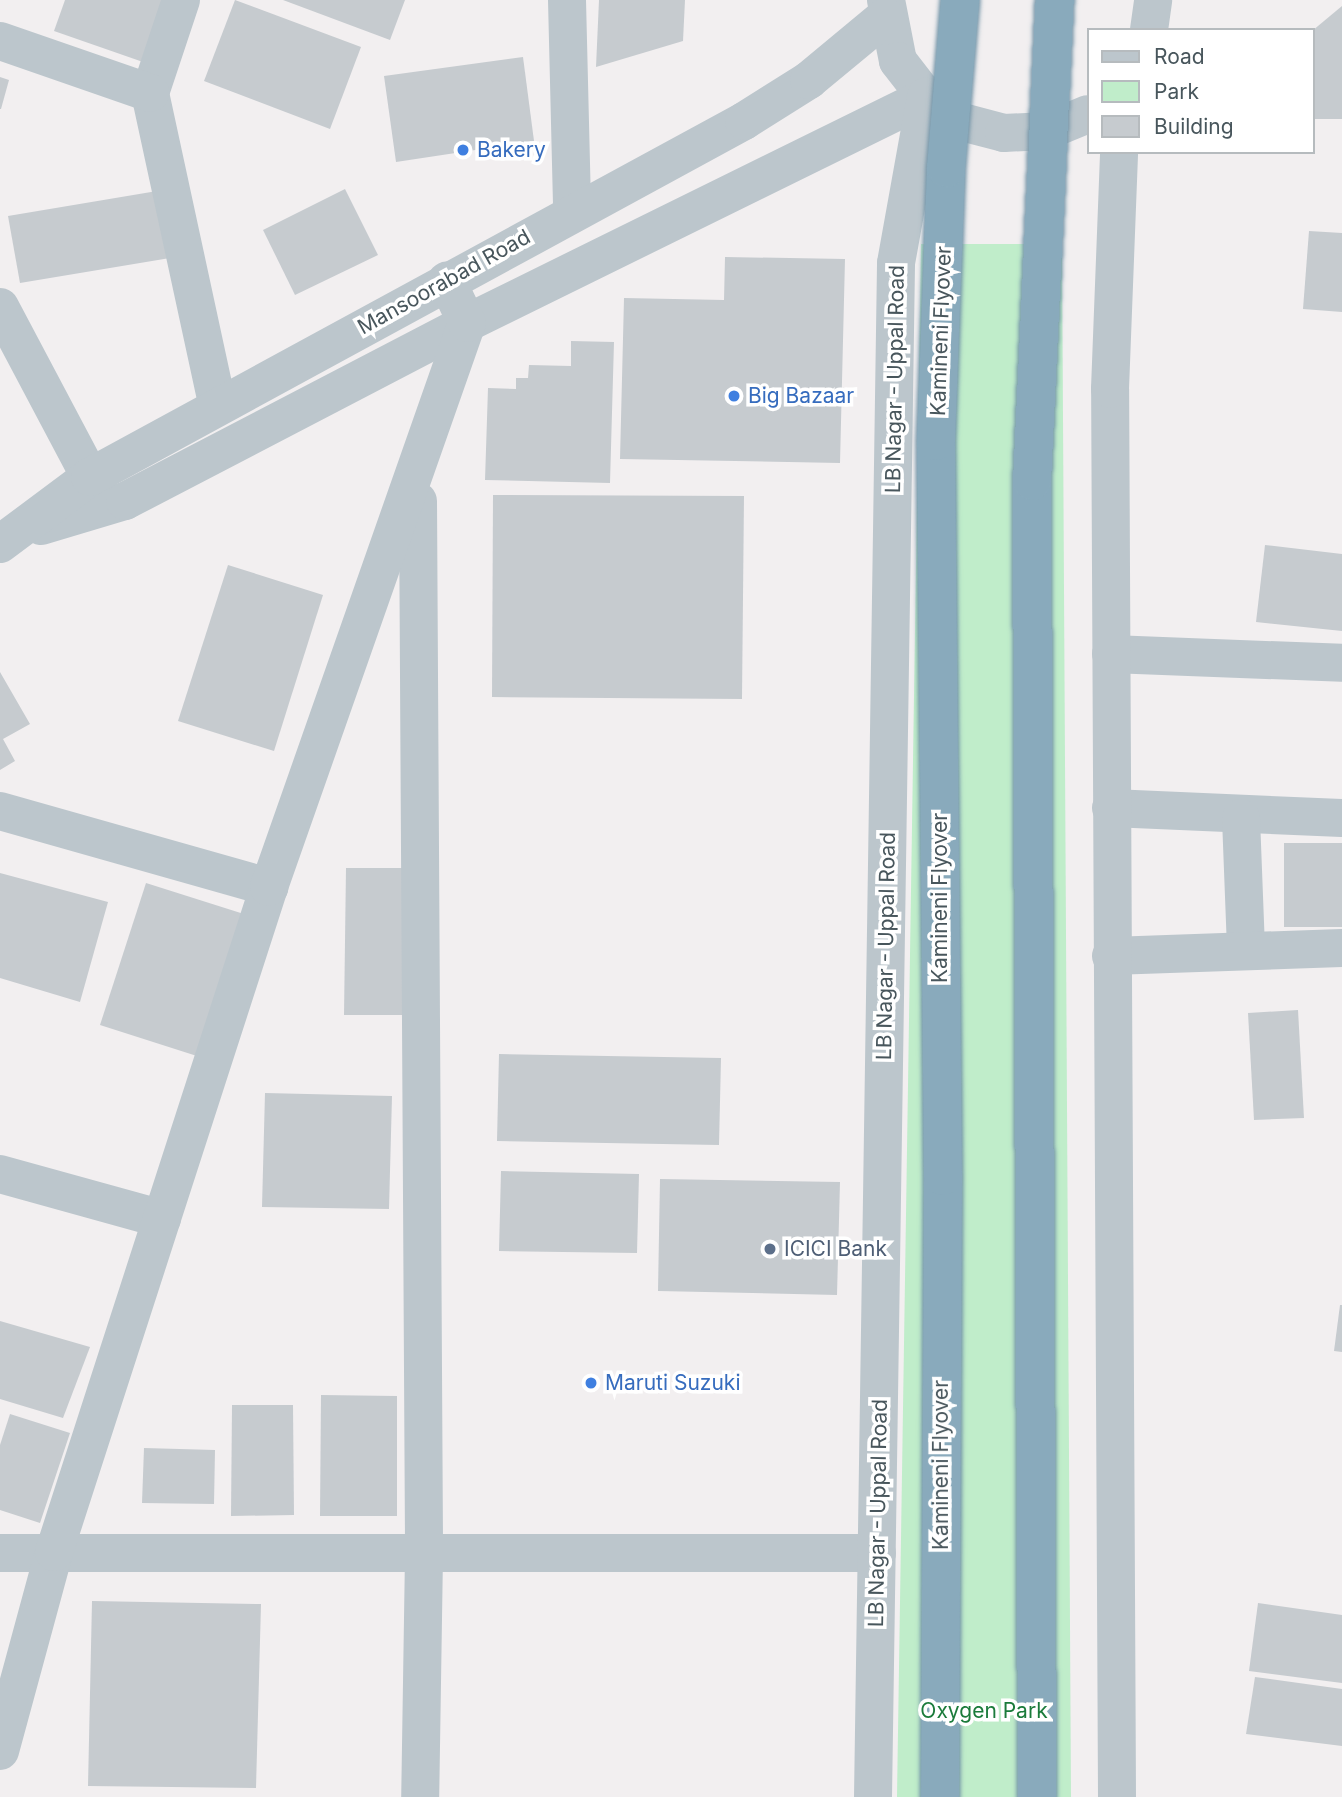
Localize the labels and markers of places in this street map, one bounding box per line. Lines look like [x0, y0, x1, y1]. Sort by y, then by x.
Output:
place label: Bakery [477, 137, 546, 163]
marker: Bakery [455, 142, 471, 158]
place label: Big Bazaar [748, 383, 854, 409]
marker: Big Bazaar [726, 388, 742, 404]
place label: ICICI Bank [784, 1236, 887, 1262]
marker: ICICI Bank [762, 1241, 778, 1257]
place label: Maruti Suzuki [605, 1370, 740, 1396]
marker: Maruti Suzuki [583, 1375, 599, 1391]

